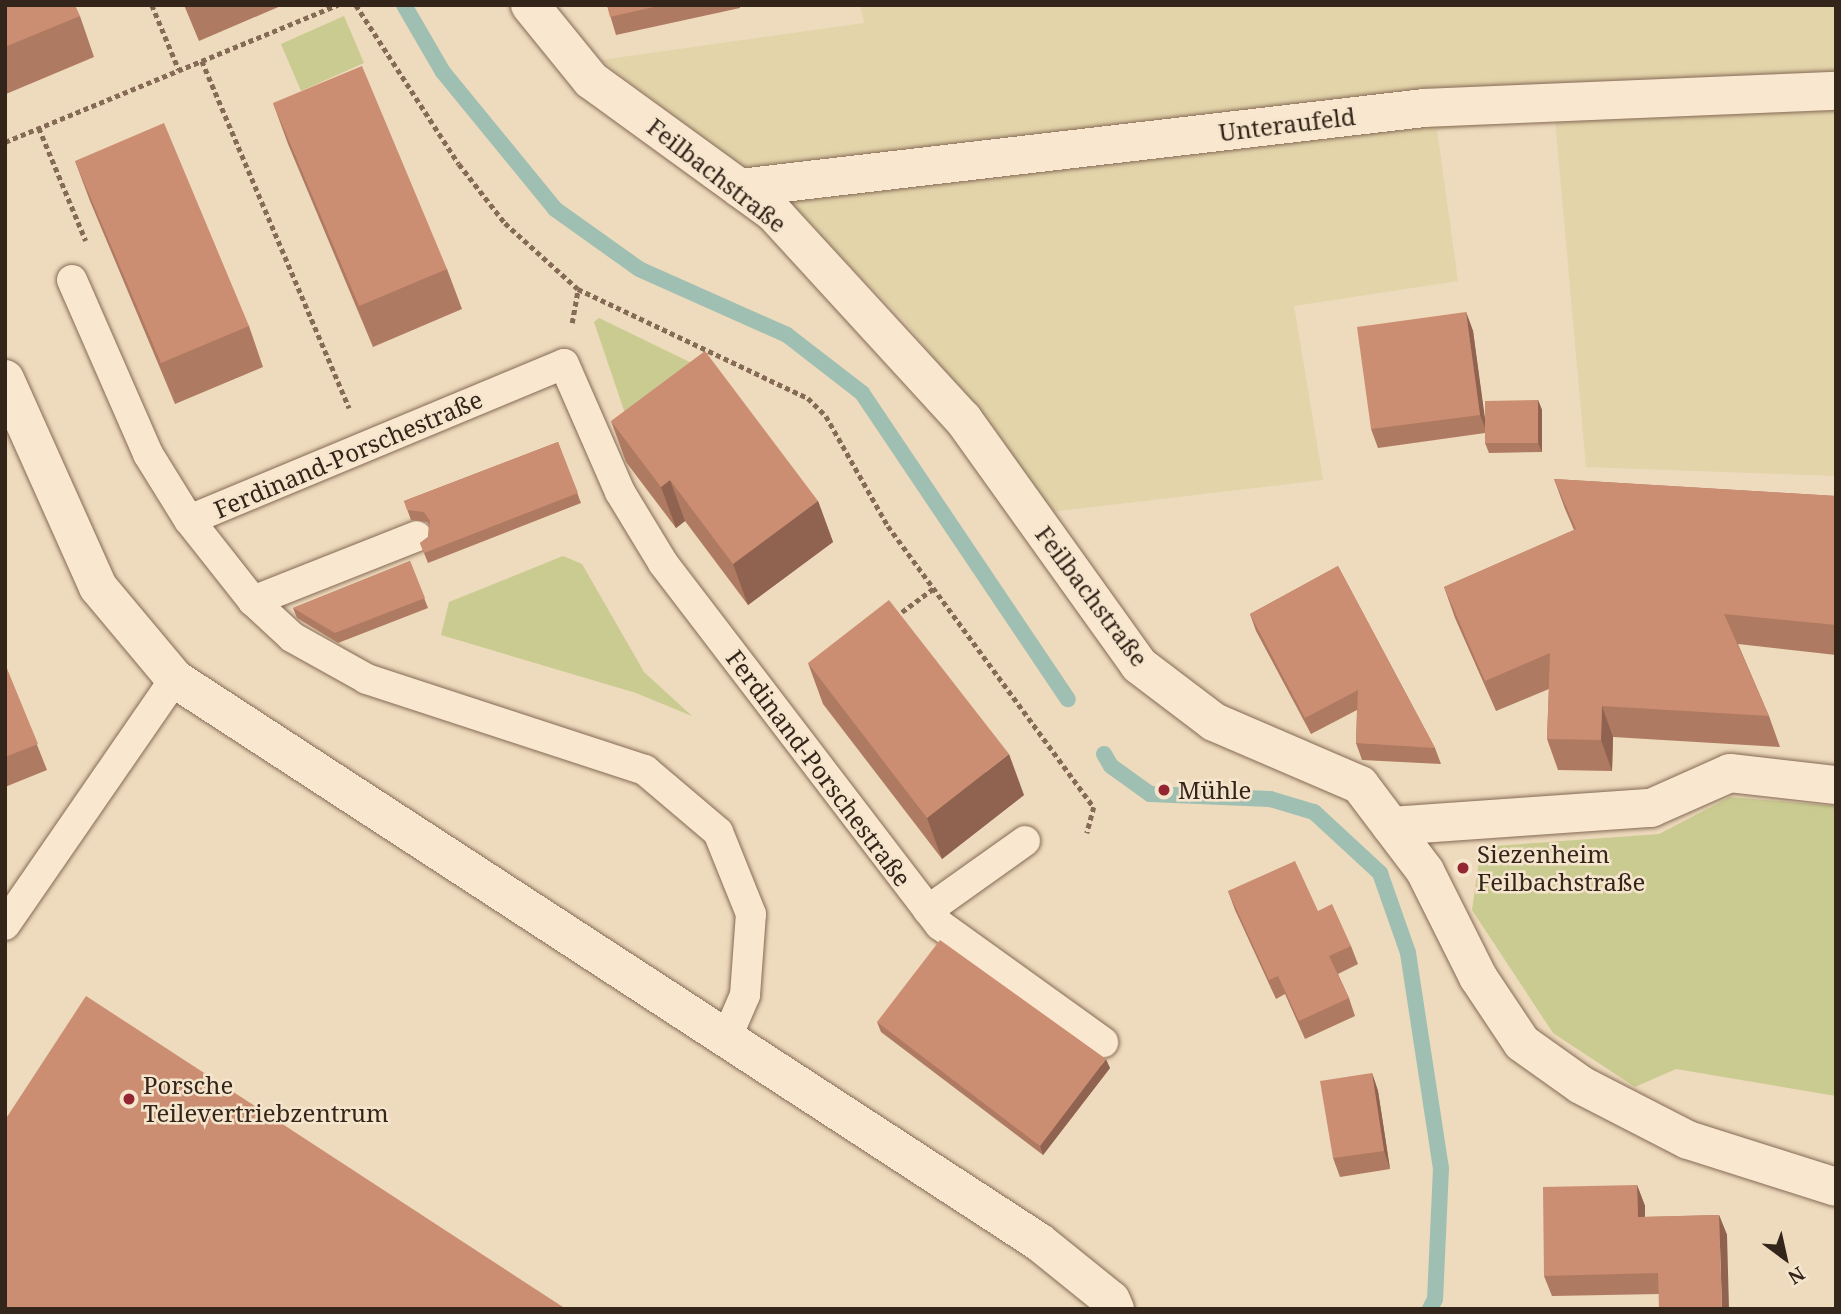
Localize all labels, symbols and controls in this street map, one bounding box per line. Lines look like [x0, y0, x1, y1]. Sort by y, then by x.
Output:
street label: Unteraufeld [1217, 101, 1357, 147]
street label: Feilbachstraße [642, 112, 792, 238]
street label: Ferdinand-Porschestraße [209, 384, 487, 524]
street label: Feilbachstraße [1030, 520, 1154, 672]
street label: Ferdinand-Porschestraße [721, 644, 917, 892]
place label: Mühle [1178, 776, 1251, 804]
marker: Mühle [1156, 782, 1172, 798]
place label: Siezenheim Feilbachstraße [1477, 840, 1645, 896]
marker: Siezenheim Feilbachstraße [1455, 860, 1471, 876]
place label: Porsche Teilevertriebzentrum [143, 1071, 389, 1127]
marker: Porsche Teilevertriebzentrum [121, 1091, 137, 1107]
north arrow [1750, 1223, 1820, 1293]
text: N [1783, 1261, 1810, 1291]

